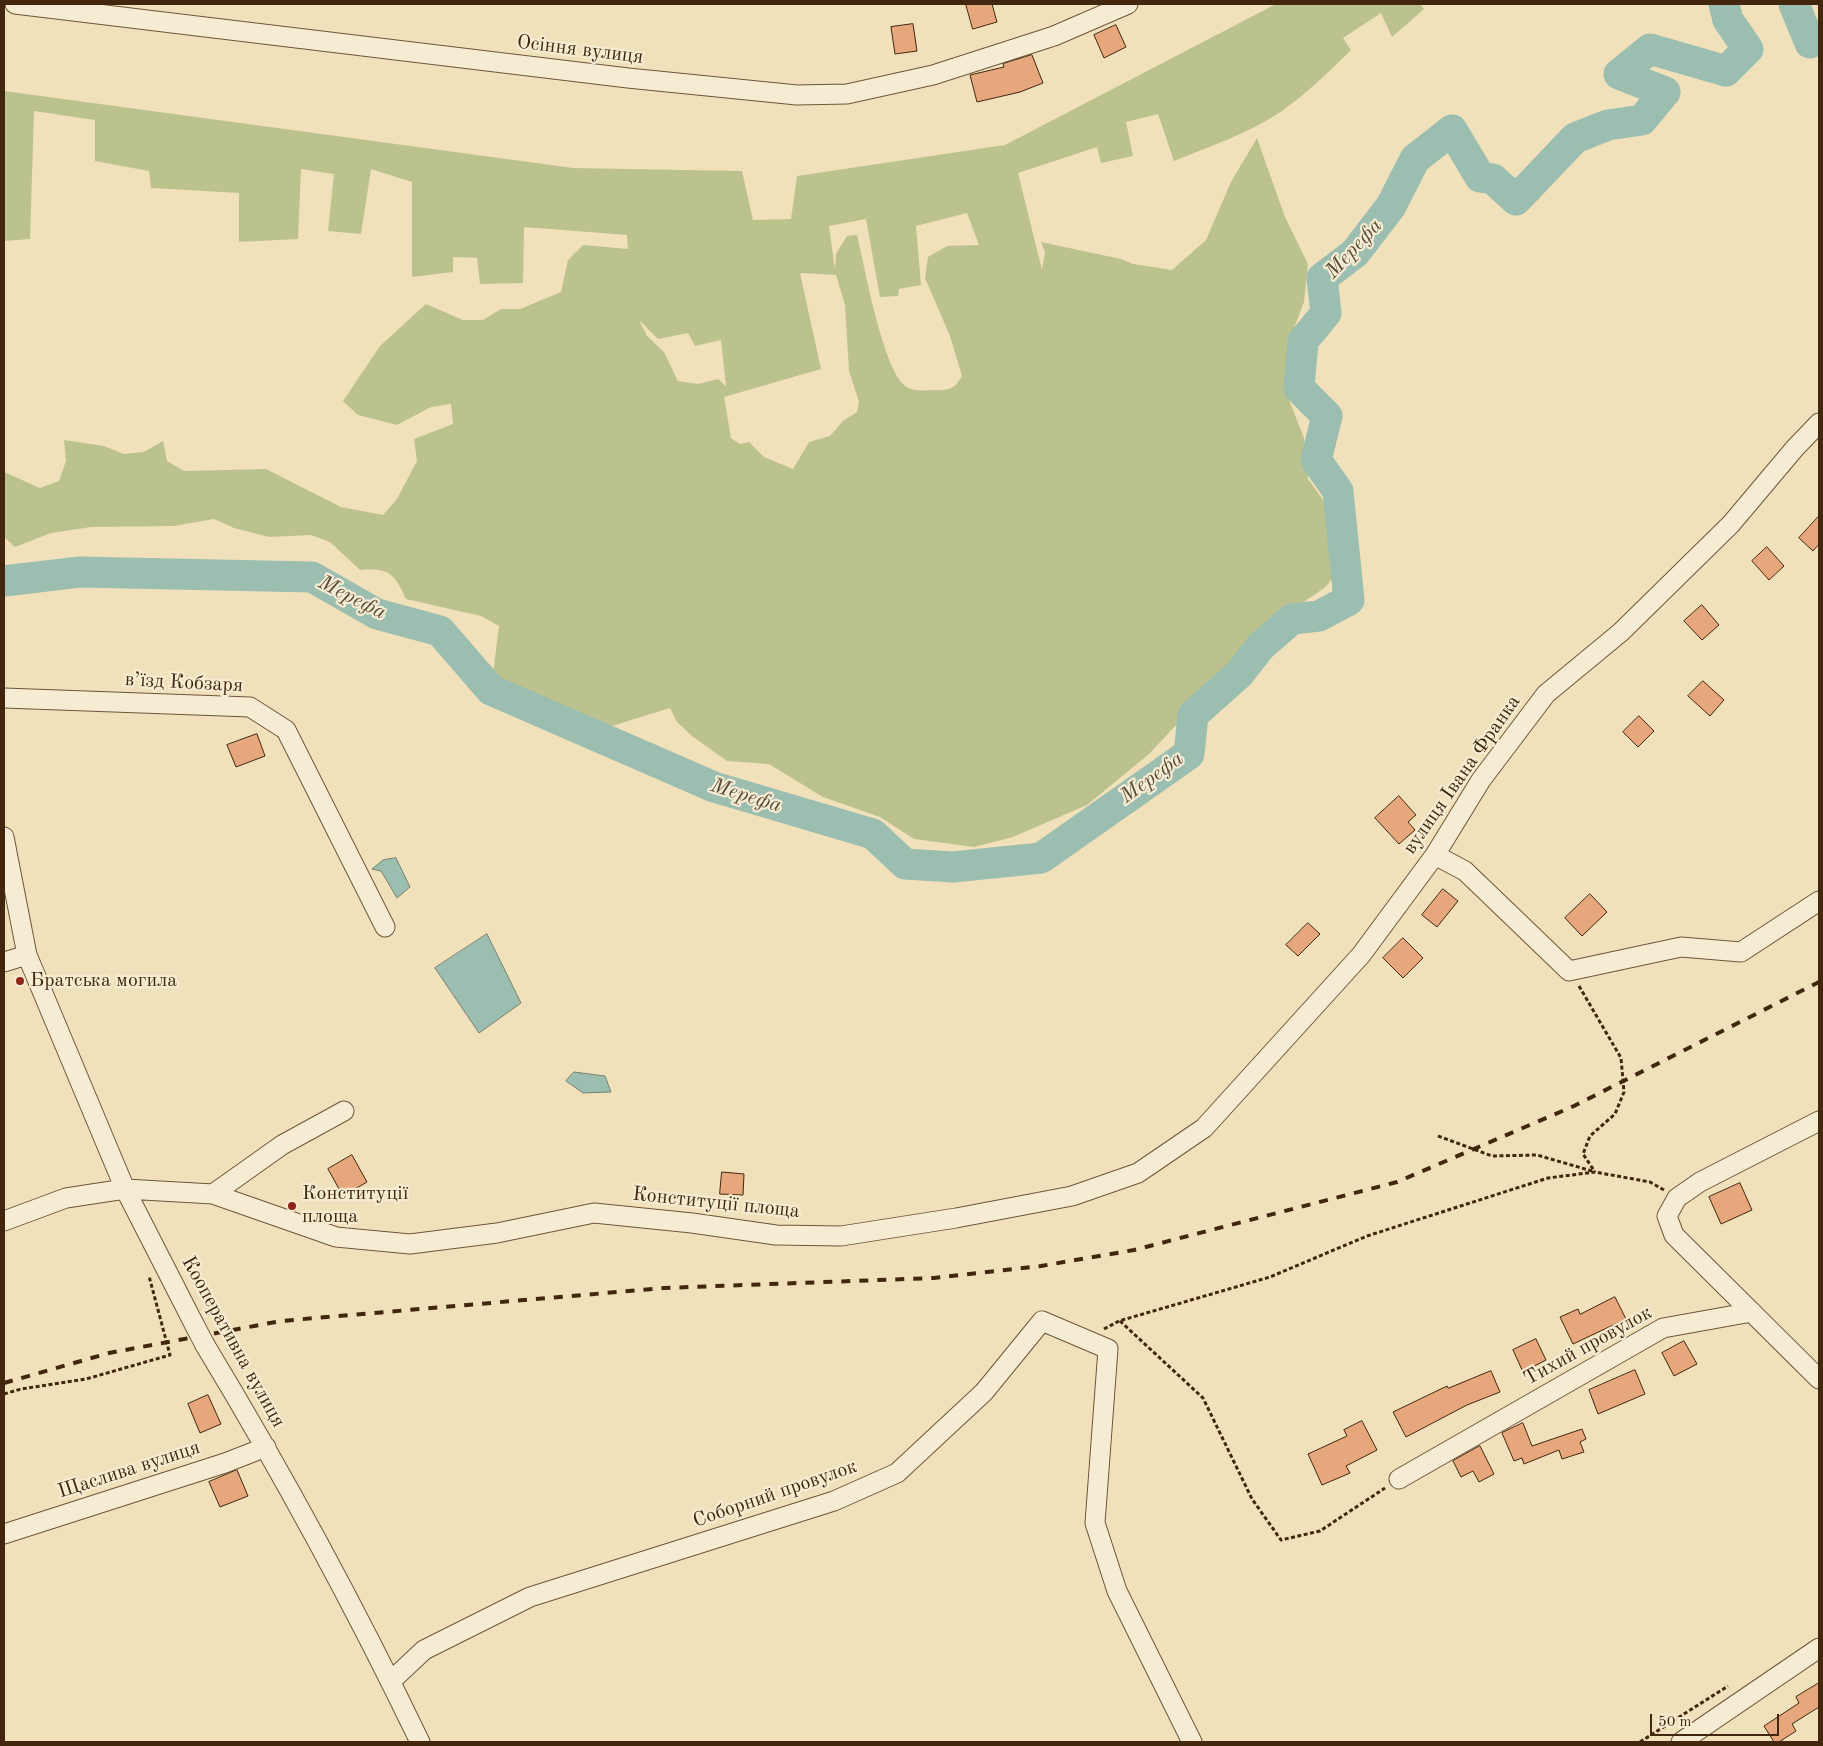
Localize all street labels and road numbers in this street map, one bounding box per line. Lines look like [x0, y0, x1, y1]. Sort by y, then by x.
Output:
street label: Осіння вулиця [515, 30, 645, 70]
street label: в’їзд Кобзаря [124, 668, 244, 698]
street label: вулиця Івана Франка [1398, 691, 1526, 859]
street label: Конституції площа [631, 1182, 801, 1224]
street label: Кооперативна вулиця [176, 1252, 290, 1432]
street label: Тихий провулок [1520, 1301, 1656, 1391]
street label: Щаслива вулиця [55, 1436, 203, 1504]
street label: Соборний провулок [690, 1455, 860, 1533]

